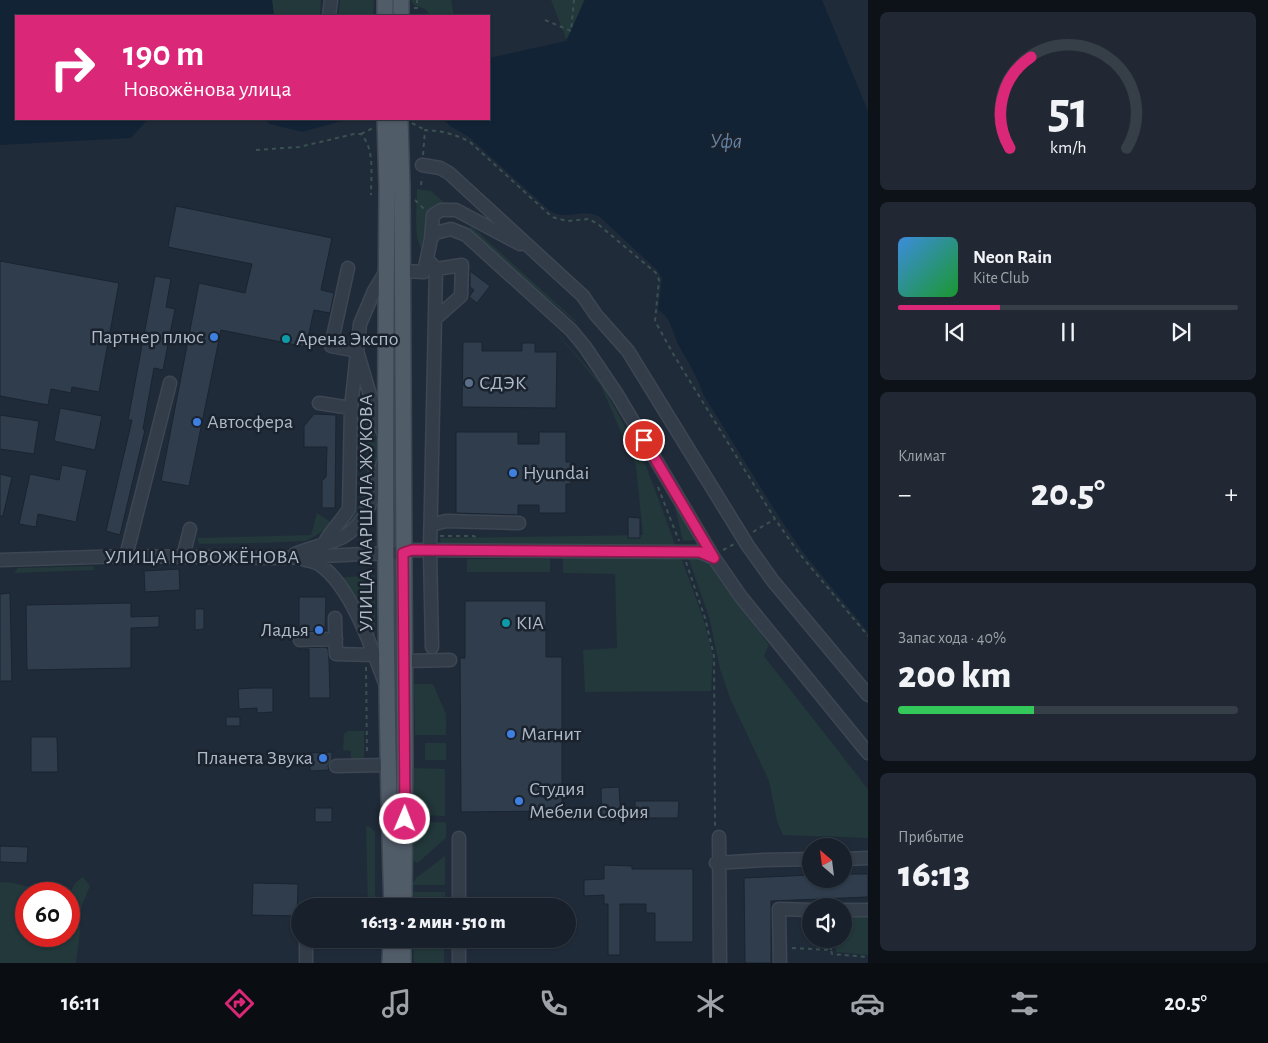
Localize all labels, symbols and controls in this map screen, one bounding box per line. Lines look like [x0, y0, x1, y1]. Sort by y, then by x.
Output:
icon: right [40, 35, 105, 100]
text: 190 m [123, 37, 204, 72]
text: Новожёнова улица [123, 78, 292, 100]
text: 51 [1047, 85, 1089, 137]
water label: Уфа [710, 131, 742, 152]
text: km/h [1050, 139, 1086, 157]
text: Neon Rain [973, 248, 1052, 267]
text: Kite Club [973, 270, 1029, 286]
icon: previous [941, 318, 969, 346]
icon: pause [1054, 318, 1082, 346]
icon: next [1167, 318, 1195, 346]
place label: Партнер плюс [90, 327, 204, 347]
place label: Арена Экспо [296, 329, 398, 349]
marker: Партнер плюс [208, 331, 220, 343]
marker: Арена Экспо [280, 333, 292, 345]
place label: СДЭК [479, 373, 527, 393]
marker: СДЭК [463, 377, 475, 389]
street label: УЛИЦА МАРШАЛА ЖУКОВА [356, 394, 376, 632]
place label: Автосфера [207, 412, 293, 432]
marker: Автосфера [191, 416, 203, 428]
pin [623, 419, 665, 461]
icon: arrive [630, 426, 658, 454]
text: Климат [898, 448, 946, 464]
place label: Hyundai [523, 463, 589, 483]
marker: Hyundai [507, 467, 519, 479]
text: 20.5° [1031, 475, 1105, 513]
text: − [898, 481, 911, 509]
text: + [1225, 481, 1238, 509]
street label: УЛИЦА НОВОЖЁНОВА [105, 547, 300, 567]
place label: KIA [516, 613, 544, 633]
marker: KIA [500, 617, 512, 629]
place label: Ладья [261, 620, 309, 640]
marker: Ладья [313, 624, 325, 636]
text: Запас хода · 40% [898, 630, 1006, 646]
text: 200 km [898, 657, 1011, 695]
place label: Магнит [521, 724, 582, 744]
marker: Магнит [505, 728, 517, 740]
place label: Планета Звука [196, 748, 313, 768]
marker: Планета Звука [317, 752, 329, 764]
place label: Студия Мебели София [529, 779, 649, 822]
position arrow [378, 792, 430, 844]
marker: Студия Мебели София [513, 795, 525, 807]
text: Прибытие [898, 829, 964, 845]
north arrow [802, 838, 852, 888]
map controls [802, 838, 852, 948]
text: 16:13 [898, 856, 970, 894]
speed limit sign: 60 [15, 882, 80, 947]
button: sound [802, 898, 852, 948]
text: 16:13 · 2 мин · 510 m [361, 913, 506, 932]
icon: directions [222, 986, 257, 1021]
icon: music [379, 986, 414, 1021]
icon: phone [536, 986, 571, 1021]
icon: climate [693, 986, 728, 1021]
icon: car [850, 986, 885, 1021]
icon: filters [1007, 986, 1042, 1021]
text: 16:11 [61, 992, 100, 1014]
text: 20.5° [1164, 992, 1207, 1014]

